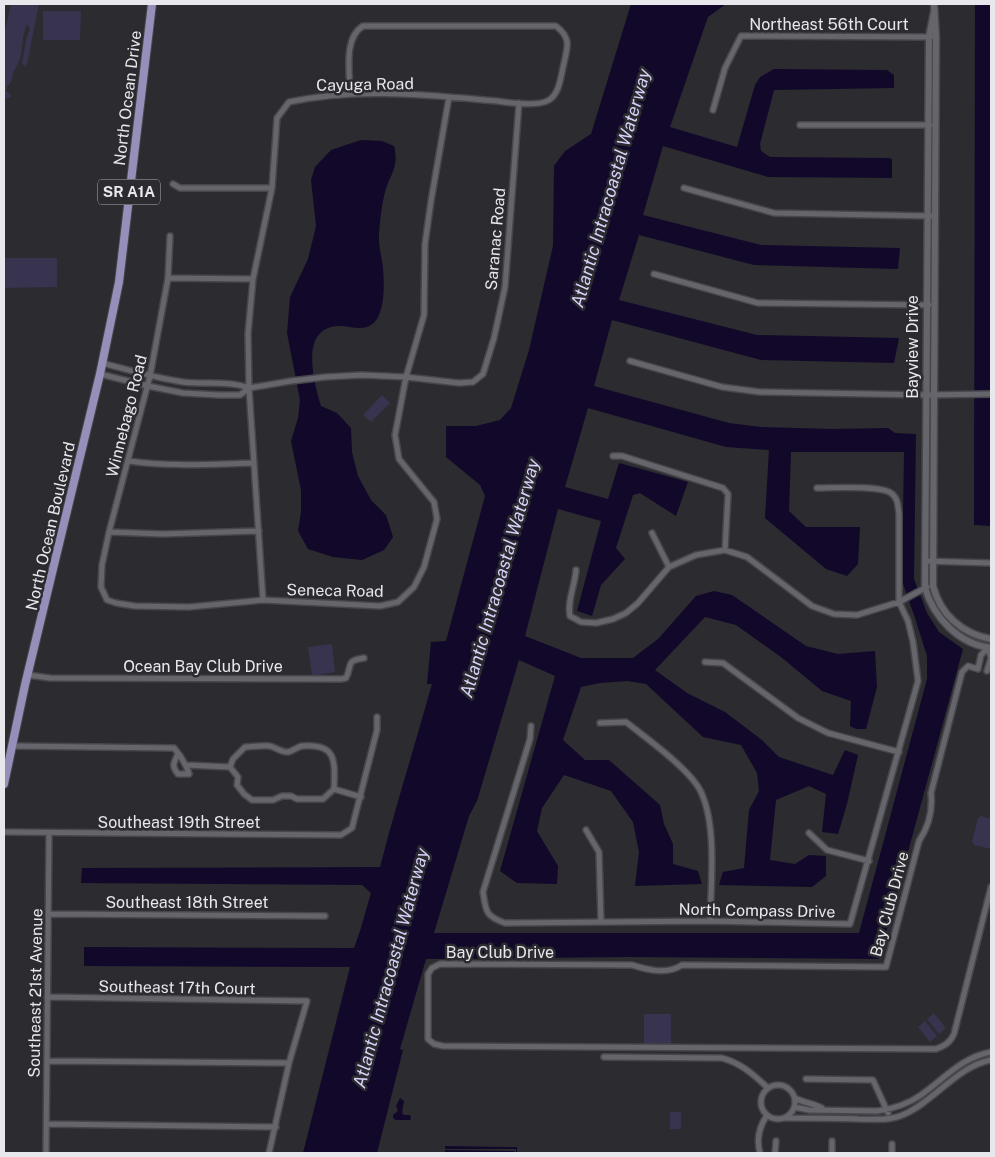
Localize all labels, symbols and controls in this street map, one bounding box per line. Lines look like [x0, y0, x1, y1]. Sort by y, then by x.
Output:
street label: Northeast 56th Court [749, 15, 909, 34]
street label: North Ocean Drive [110, 29, 145, 167]
water label: Atlantic Intracoastal Waterway [566, 65, 655, 310]
street label: Cayuga Road [316, 74, 414, 95]
road number: SR A1A [98, 180, 160, 204]
street label: Saranac Road [482, 187, 509, 291]
street label: Bayview Drive [903, 295, 922, 399]
street label: Winnebago Road [102, 353, 151, 479]
street label: North Ocean Boulevard [22, 440, 79, 612]
water label: Atlantic Intracoastal Waterway [455, 455, 544, 700]
street label: Seneca Road [286, 580, 384, 601]
street label: Ocean Bay Club Drive [123, 657, 283, 676]
street label: Southeast 19th Street [98, 813, 260, 832]
water label: Atlantic Intracoastal Waterway [348, 845, 433, 1090]
street label: Bay Club Drive [866, 849, 913, 959]
street label: Southeast 18th Street [105, 893, 269, 912]
street label: North Compass Drive [678, 900, 836, 921]
street label: Southeast 21st Avenue [25, 908, 46, 1078]
street label: Bay Club Drive [446, 943, 554, 962]
street label: Southeast 17th Court [98, 977, 256, 998]

